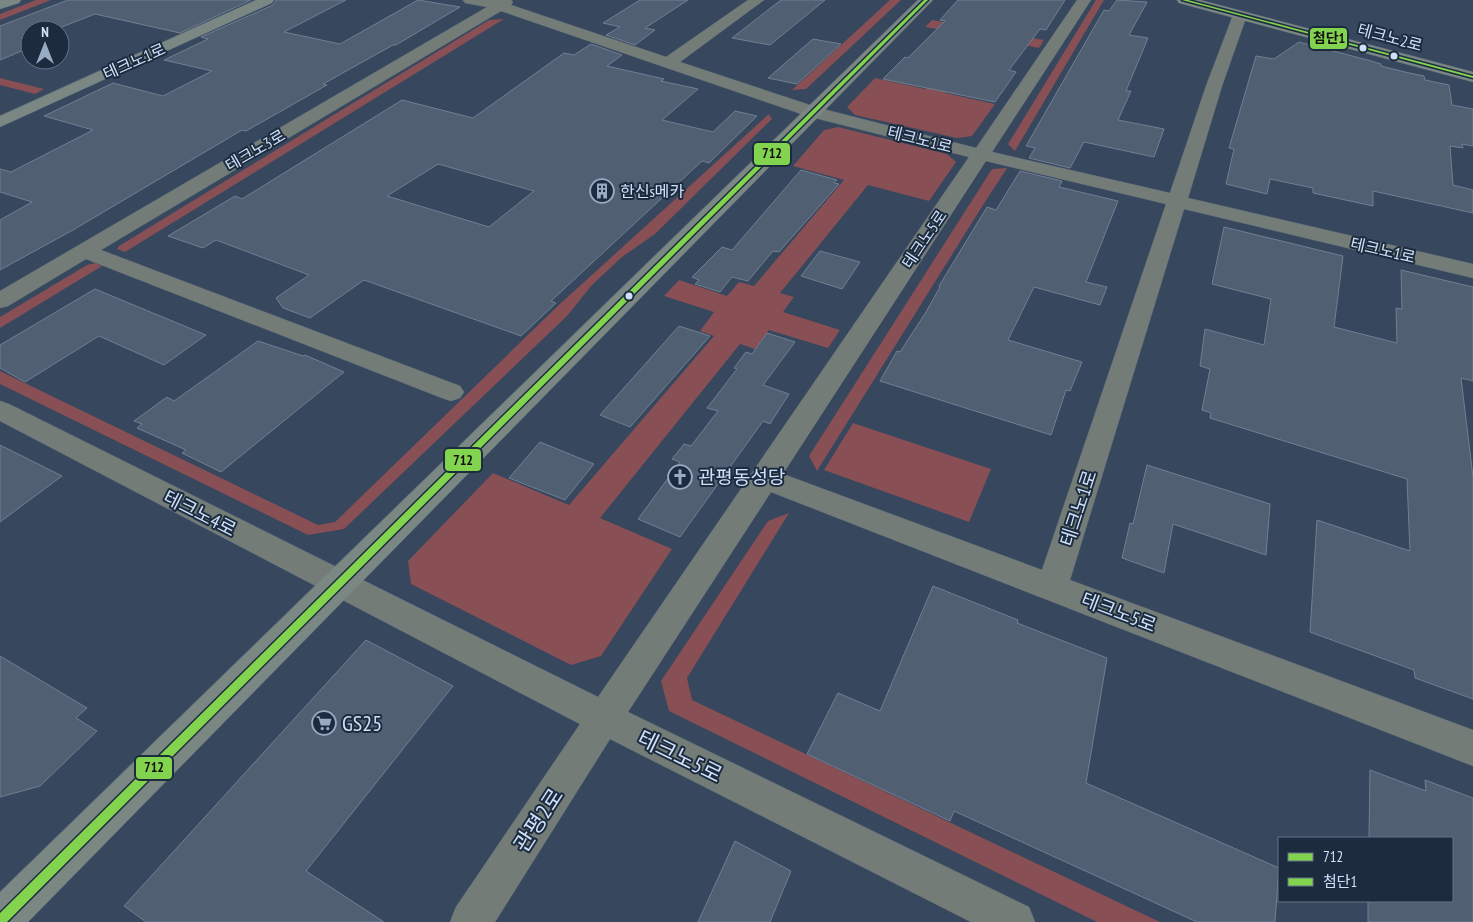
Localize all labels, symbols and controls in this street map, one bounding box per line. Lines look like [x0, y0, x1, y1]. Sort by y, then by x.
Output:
street label: 테크노2로 [1355, 19, 1425, 55]
north arrow [20, 20, 70, 70]
text: N [41, 23, 49, 41]
line badge: 첨단1 [1309, 27, 1348, 50]
text: 첨단1 [1313, 29, 1345, 47]
street label: 테크노1로 [100, 38, 169, 84]
unlabelled marker [1358, 43, 1368, 53]
unlabelled marker [1389, 51, 1399, 61]
street label: 테크노1로 [886, 121, 955, 157]
street label: 테크노3로 [221, 125, 289, 175]
line badge: 712 [753, 142, 791, 166]
text: 712 [762, 144, 782, 162]
building icon: 한신s메카 [589, 178, 615, 204]
place label: 한신s메카 [620, 181, 685, 201]
street label: 테크노5로 [897, 206, 951, 272]
street label: 테크노1로 [1349, 233, 1418, 267]
unlabelled marker [624, 291, 634, 301]
line badge: 712 [444, 448, 482, 472]
text: 712 [453, 451, 473, 469]
church icon: 관평동성당 [667, 464, 693, 490]
place label: 관평동성당 [698, 465, 785, 489]
street label: 테크노1로 [1054, 467, 1102, 549]
street label: 테크노4로 [160, 484, 240, 542]
street label: 테크노5로 [1078, 587, 1160, 637]
place label: GS25 [342, 709, 382, 737]
supermarket icon: GS25 [311, 710, 337, 736]
street label: 테크노5로 [633, 723, 727, 789]
line badge: 712 [135, 756, 173, 780]
text: 712 [144, 758, 164, 776]
street label: 관평2로 [507, 783, 569, 857]
legend [1278, 837, 1453, 902]
text: 712 [1323, 847, 1343, 866]
text: 첨단1 [1323, 872, 1357, 891]

